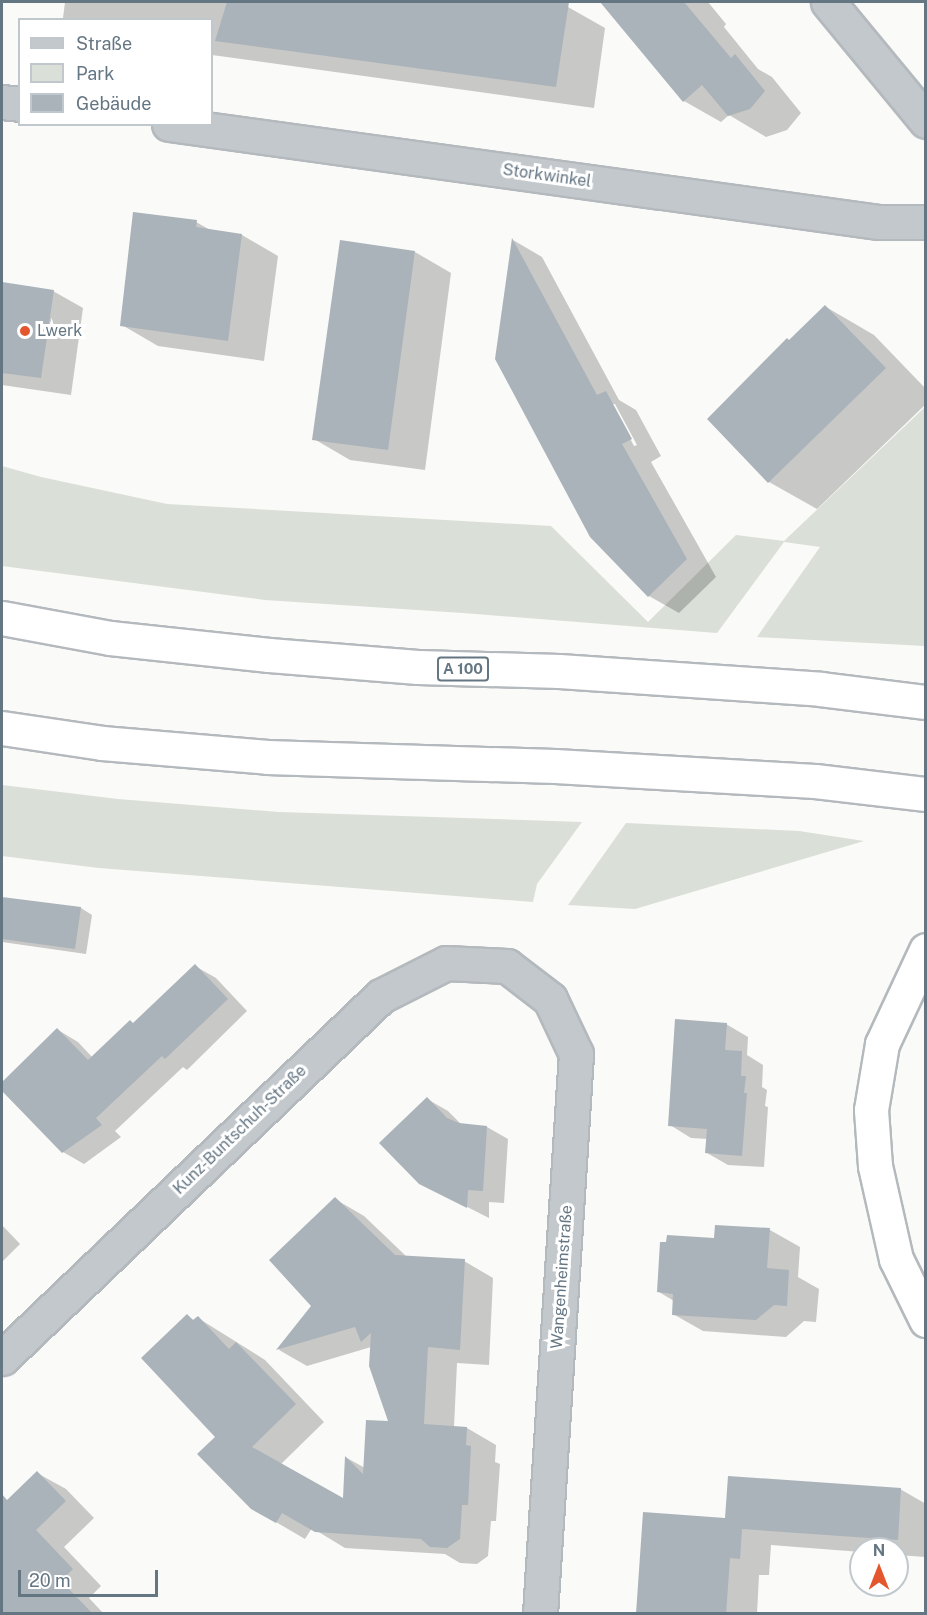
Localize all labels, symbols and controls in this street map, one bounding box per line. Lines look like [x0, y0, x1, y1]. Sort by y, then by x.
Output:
legend [18, 18, 213, 126]
text: Straße [76, 33, 132, 54]
text: Park [76, 63, 114, 84]
text: Gebäude [76, 93, 151, 114]
street label: Storkwinkel [501, 160, 593, 192]
place label: Lwerk [37, 321, 82, 341]
marker: Lwerk [18, 324, 32, 338]
road number: A 100 [436, 657, 490, 681]
street label: Kunz-Buntschuh-Straße [169, 1061, 311, 1199]
street label: Wangenheimstraße [547, 1204, 577, 1350]
north arrow [849, 1537, 909, 1597]
text: N [873, 1541, 885, 1560]
scale bar [21, 1558, 160, 1596]
text: 20 m [29, 1570, 71, 1591]

